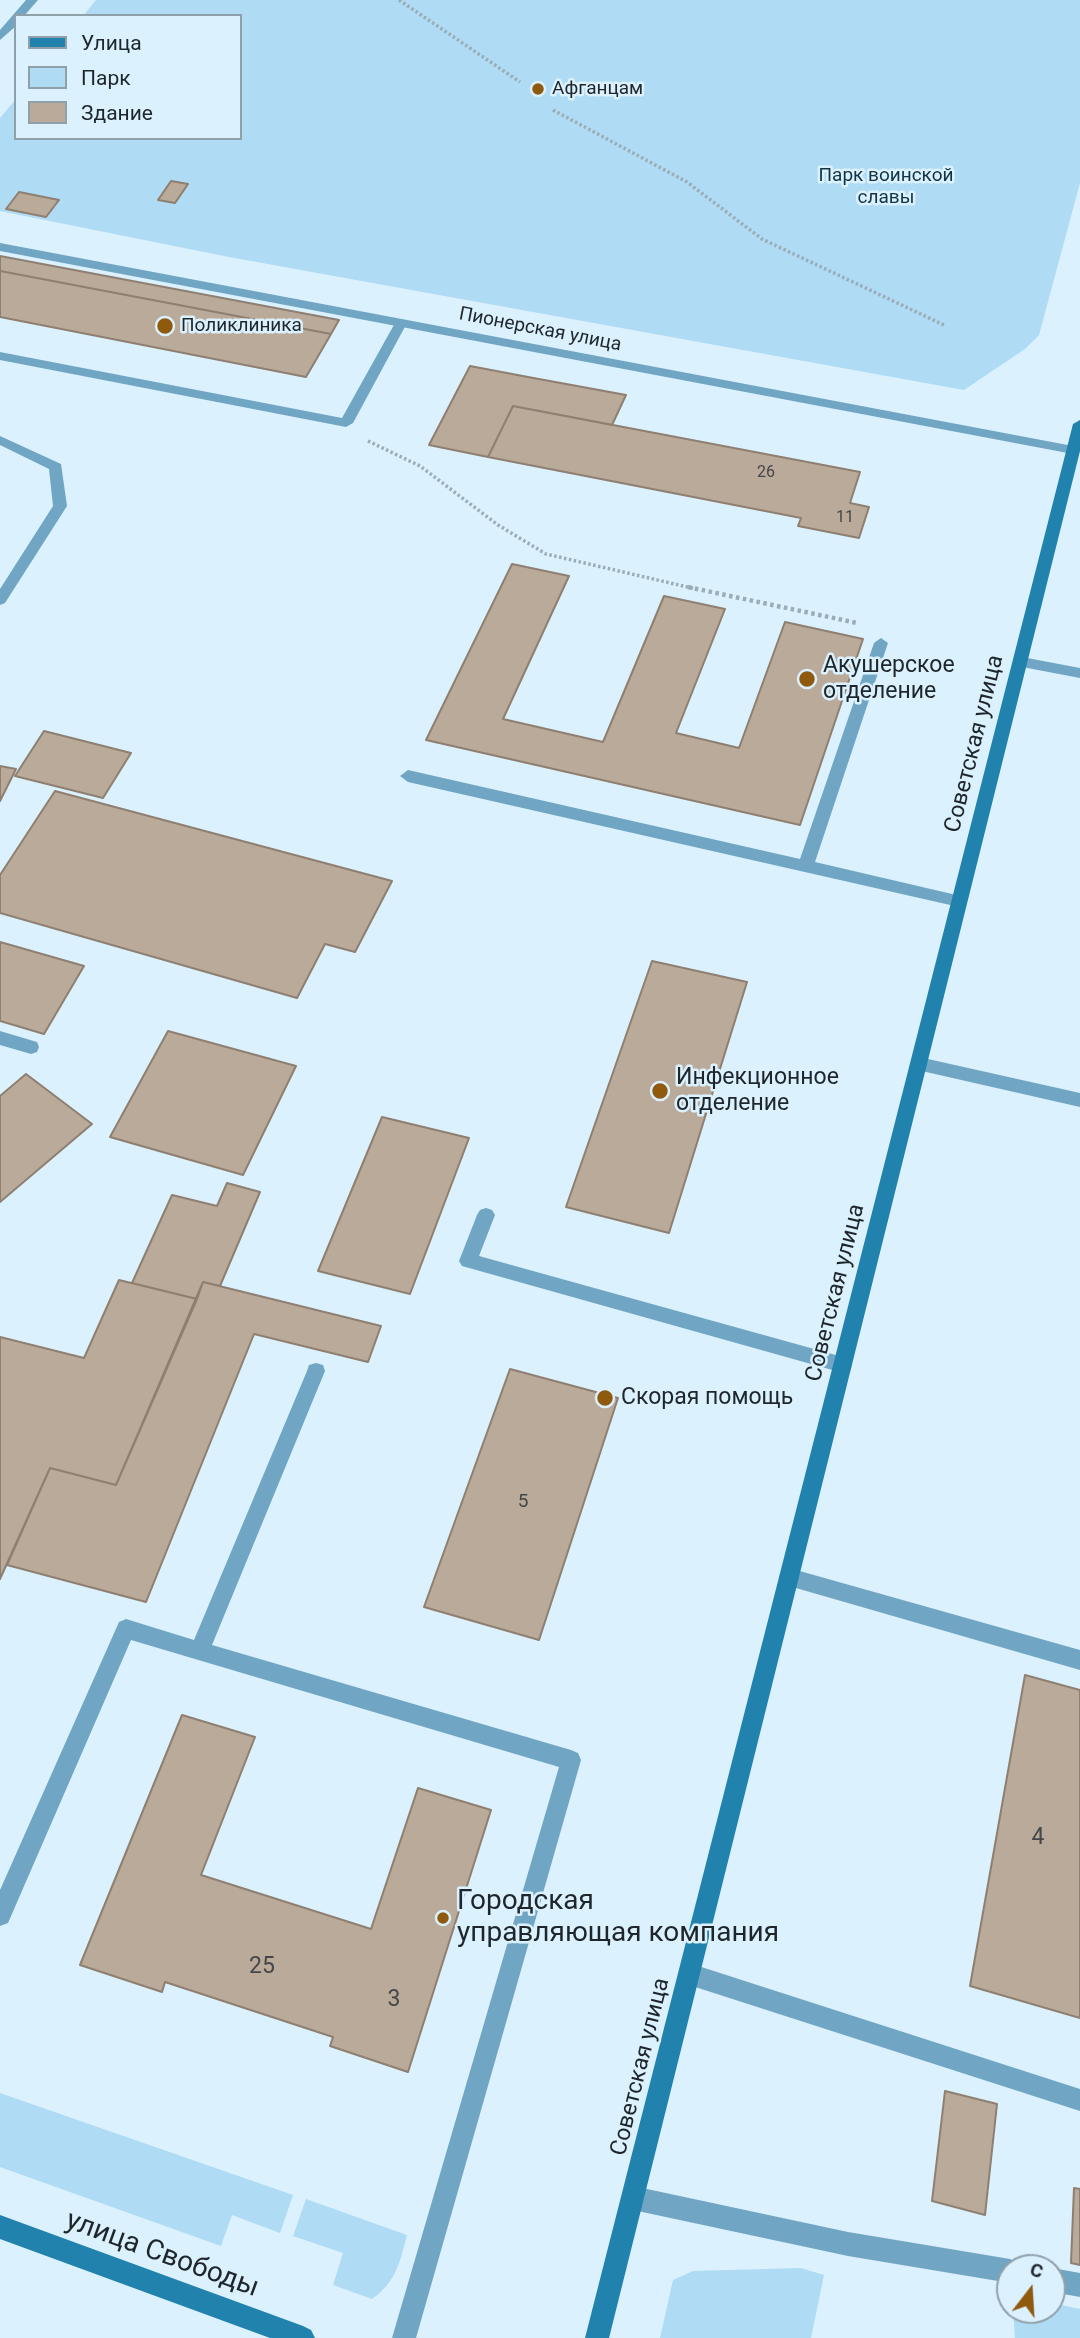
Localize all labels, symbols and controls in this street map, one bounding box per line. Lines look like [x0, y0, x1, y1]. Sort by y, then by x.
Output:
legend [14, 14, 242, 140]
text: Улица [81, 31, 142, 55]
text: Парк [81, 66, 131, 90]
place label: Афганцам [552, 78, 643, 100]
marker: Афганцам [530, 81, 546, 97]
text: Здание [81, 101, 153, 125]
park label: Парк воинской славы [819, 165, 953, 209]
street label: Пионерская улица [457, 303, 623, 357]
place label: Поликлиника [181, 315, 302, 337]
marker: Поликлиника [155, 316, 175, 336]
house number: 26 [757, 463, 775, 483]
house number: 11 [836, 508, 854, 528]
place label: Акушерское отделение [823, 652, 955, 706]
street label: Советская улица [940, 652, 1010, 836]
marker: Акушерское отделение [797, 669, 817, 689]
place label: Инфекционное отделение [676, 1064, 839, 1118]
marker: Инфекционное отделение [650, 1081, 670, 1101]
street label: Советская улица [801, 1201, 871, 1385]
place label: Скорая помощь [621, 1384, 793, 1412]
marker: Скорая помощь [595, 1388, 615, 1408]
house number: 5 [518, 1491, 528, 1513]
house number: 4 [1032, 1824, 1044, 1852]
place label: Городская управляющая компания [457, 1885, 779, 1951]
marker: Городская управляющая компания [435, 1910, 451, 1926]
house number: 25 [249, 1953, 275, 1981]
street label: Советская улица [606, 1975, 676, 2159]
house number: 3 [388, 1986, 400, 2014]
street label: улица Свободы [61, 2204, 263, 2306]
north arrow [996, 2254, 1066, 2324]
text: С [1027, 2258, 1046, 2283]

